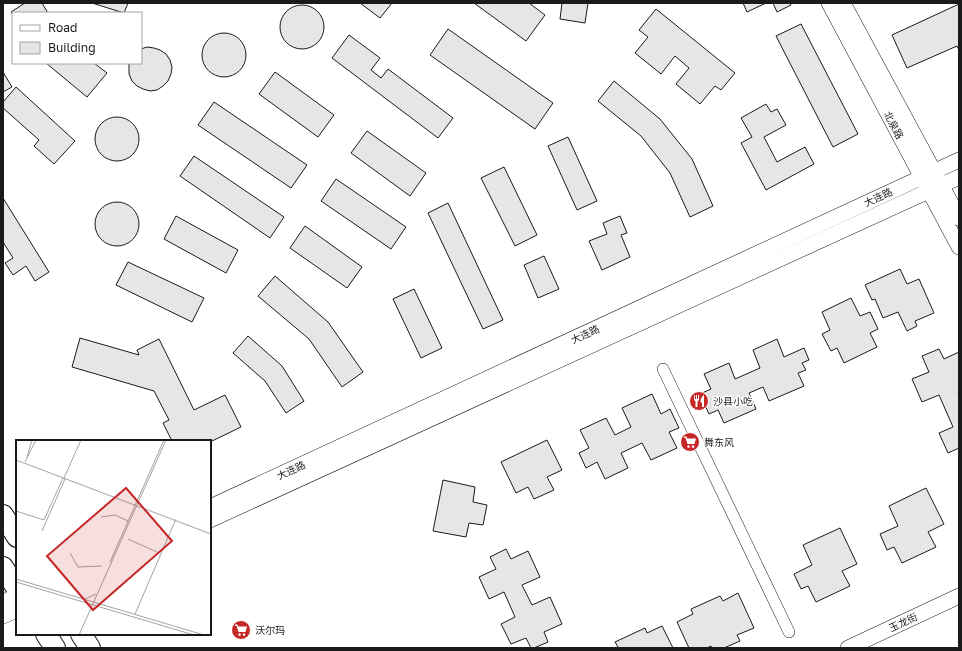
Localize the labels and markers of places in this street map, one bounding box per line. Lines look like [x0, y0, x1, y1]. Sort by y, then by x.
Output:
restaurant icon: 沙县小吃 [688, 390, 710, 412]
place label: 沙县小吃 [713, 395, 753, 407]
supermarket icon: 舞东风 [679, 431, 701, 453]
place label: 舞东风 [704, 436, 734, 448]
supermarket icon: 沃尔玛 [230, 619, 252, 641]
place label: 沃尔玛 [255, 624, 285, 636]

